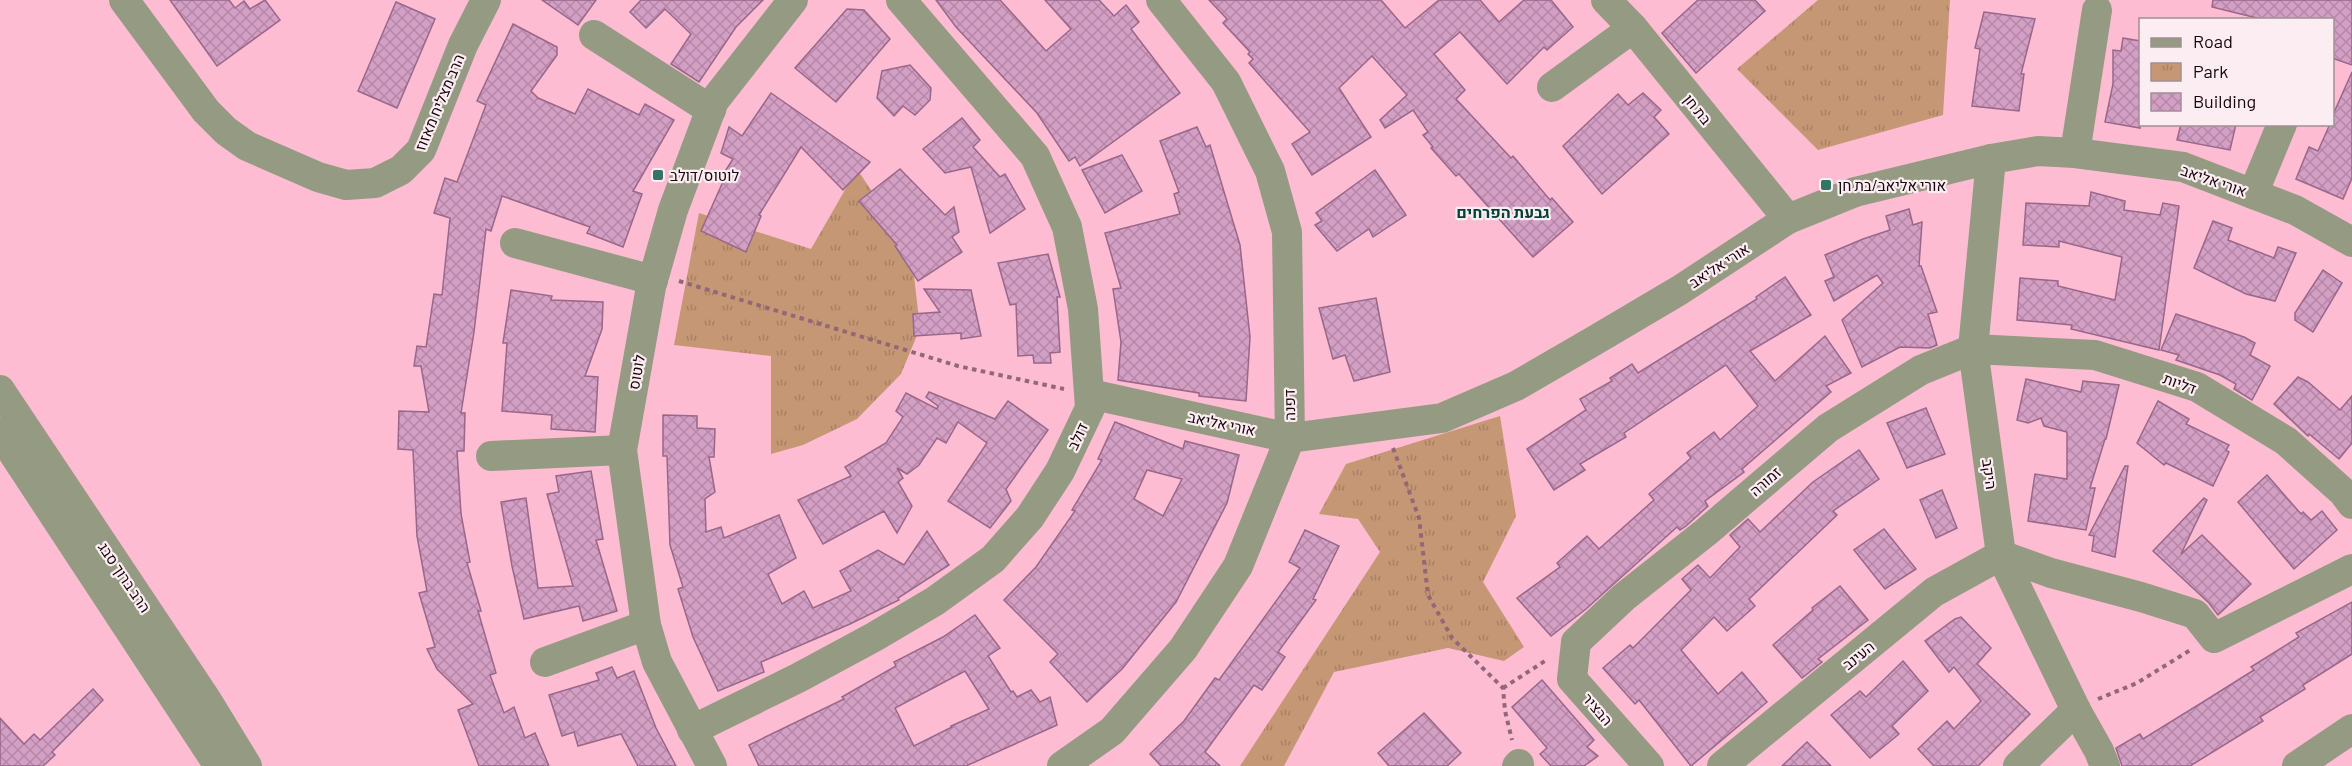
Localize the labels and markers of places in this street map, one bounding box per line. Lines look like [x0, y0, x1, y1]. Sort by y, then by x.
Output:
place label: לוטוס/דולב [670, 166, 740, 184]
marker: לוטוס/דולב [651, 168, 665, 182]
place label: אורי אליאב/בת חן [1838, 176, 1946, 194]
marker: אורי אליאב/בת חן [1819, 178, 1833, 192]

